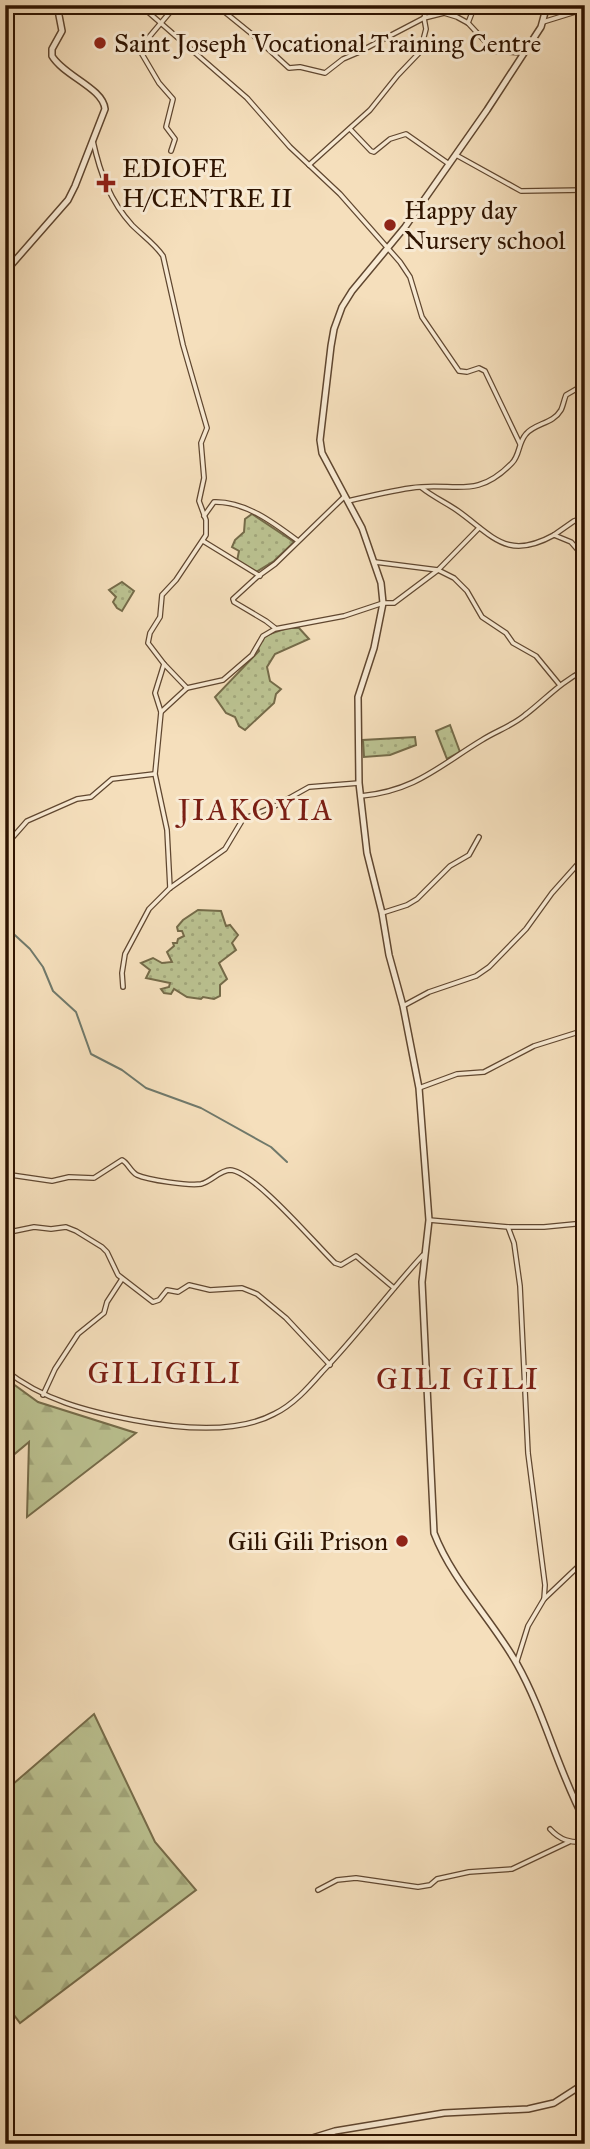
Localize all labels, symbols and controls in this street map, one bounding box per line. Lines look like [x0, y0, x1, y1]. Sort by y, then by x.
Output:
place label: Saint Joseph Vocational Training Centre [114, 27, 541, 59]
marker: Saint Joseph Vocational Training Centre [92, 35, 108, 51]
place label: EDIOFE H/CENTRE II [122, 152, 293, 214]
marker: EDIOFE H/CENTRE II [96, 173, 116, 193]
place label: Happy day Nursery school [404, 194, 565, 256]
marker: Happy day Nursery school [382, 217, 398, 233]
district label: JIAKOYIA [175, 792, 334, 828]
district label: GILIGILI [87, 1355, 243, 1391]
district label: GILI GILI [376, 1361, 540, 1397]
place label: Gili Gili Prison [228, 1525, 388, 1557]
marker: Gili Gili Prison [394, 1533, 410, 1549]

